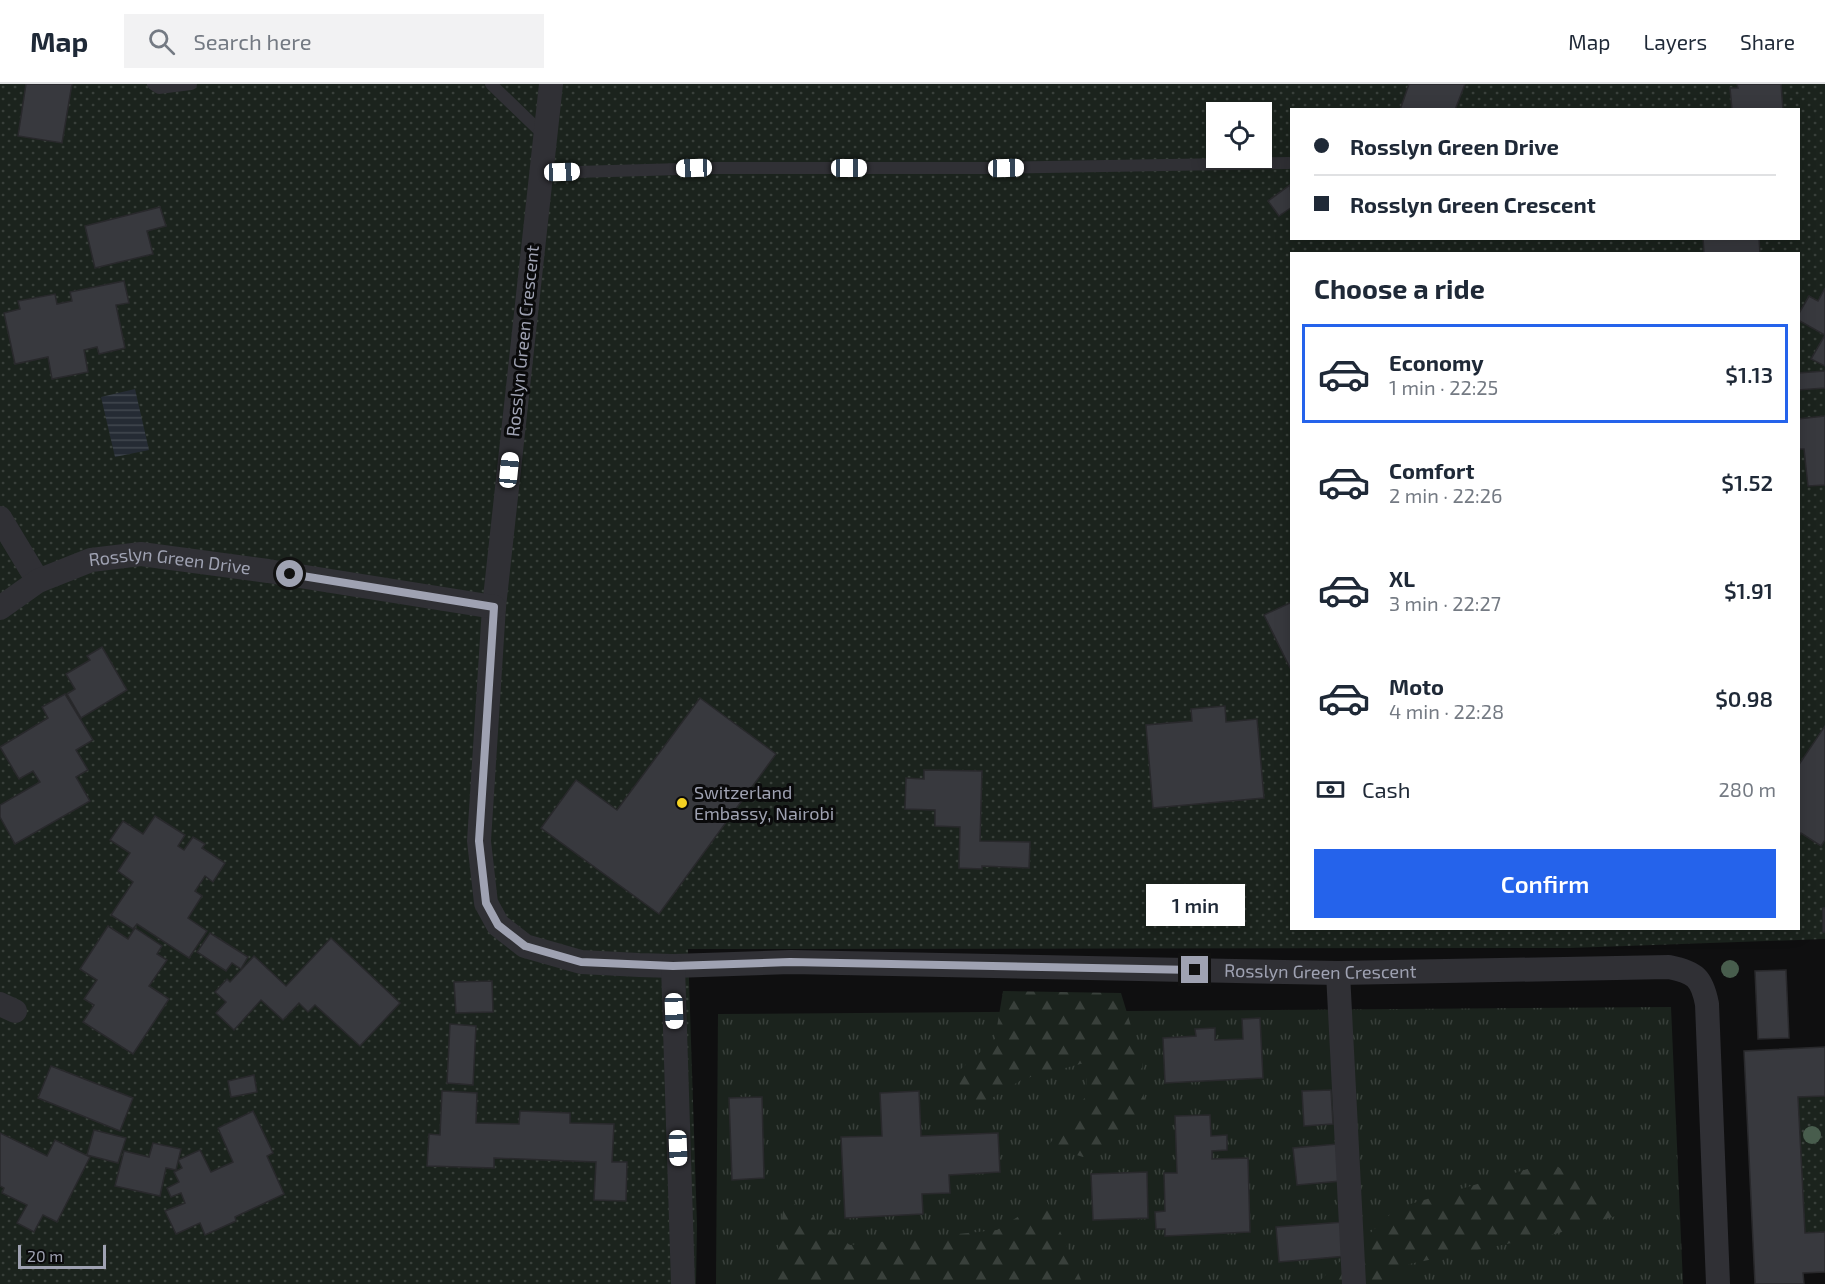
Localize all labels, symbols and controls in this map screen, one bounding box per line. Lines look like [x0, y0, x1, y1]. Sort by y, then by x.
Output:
search box [124, 14, 544, 68]
text: Map [30, 24, 88, 58]
icon: search [145, 25, 178, 58]
text: Search here [193, 28, 312, 54]
text: Map [1568, 29, 1610, 54]
text: Layers [1643, 29, 1707, 54]
text: Share [1740, 29, 1795, 54]
map controls [1206, 102, 1272, 168]
button: locate [1206, 102, 1272, 168]
text: Rosslyn Green Drive [1350, 133, 1559, 159]
car [676, 158, 712, 178]
car [831, 159, 867, 177]
car [988, 159, 1024, 177]
car [544, 162, 580, 182]
text: Rosslyn Green Crescent [1350, 191, 1596, 217]
street label: Rosslyn Green Crescent [501, 244, 543, 438]
text: Choose a ride [1314, 272, 1485, 304]
icon: car [1317, 347, 1371, 401]
text: Economy [1389, 349, 1484, 375]
text: $1.13 [1725, 361, 1773, 387]
text: 1 min · 22:25 [1389, 375, 1498, 399]
car [498, 451, 520, 489]
icon: car [1317, 455, 1371, 509]
text: Comfort [1389, 457, 1474, 483]
text: $1.52 [1721, 469, 1773, 495]
text: 2 min · 22:26 [1389, 483, 1502, 507]
street label: Rosslyn Green Drive [87, 542, 252, 579]
route start [276, 560, 303, 587]
icon: car [1317, 563, 1371, 617]
text: XL [1389, 565, 1415, 591]
text: $1.91 [1724, 577, 1773, 603]
text: 3 min · 22:27 [1389, 591, 1501, 615]
icon: car [1317, 671, 1371, 725]
text: Moto [1389, 673, 1444, 699]
text: $0.98 [1715, 685, 1773, 711]
text: 4 min · 22:28 [1389, 699, 1504, 723]
icon: cash [1314, 773, 1347, 806]
text: Cash [1362, 776, 1411, 802]
text: 280 m [1719, 777, 1776, 801]
place label: Switzerland Embassy, Nairobi [694, 781, 834, 824]
marker: Switzerland Embassy, Nairobi [675, 796, 689, 810]
button: Confirm [1314, 849, 1776, 918]
callout: 1 min [1146, 883, 1244, 925]
text: 1 min [1172, 893, 1219, 917]
route end [1181, 956, 1208, 983]
street label: Rosslyn Green Crescent [1224, 959, 1417, 983]
car [664, 993, 684, 1029]
car [668, 1130, 688, 1166]
scale bar [18, 1242, 106, 1270]
text: 20 m [27, 1246, 63, 1265]

